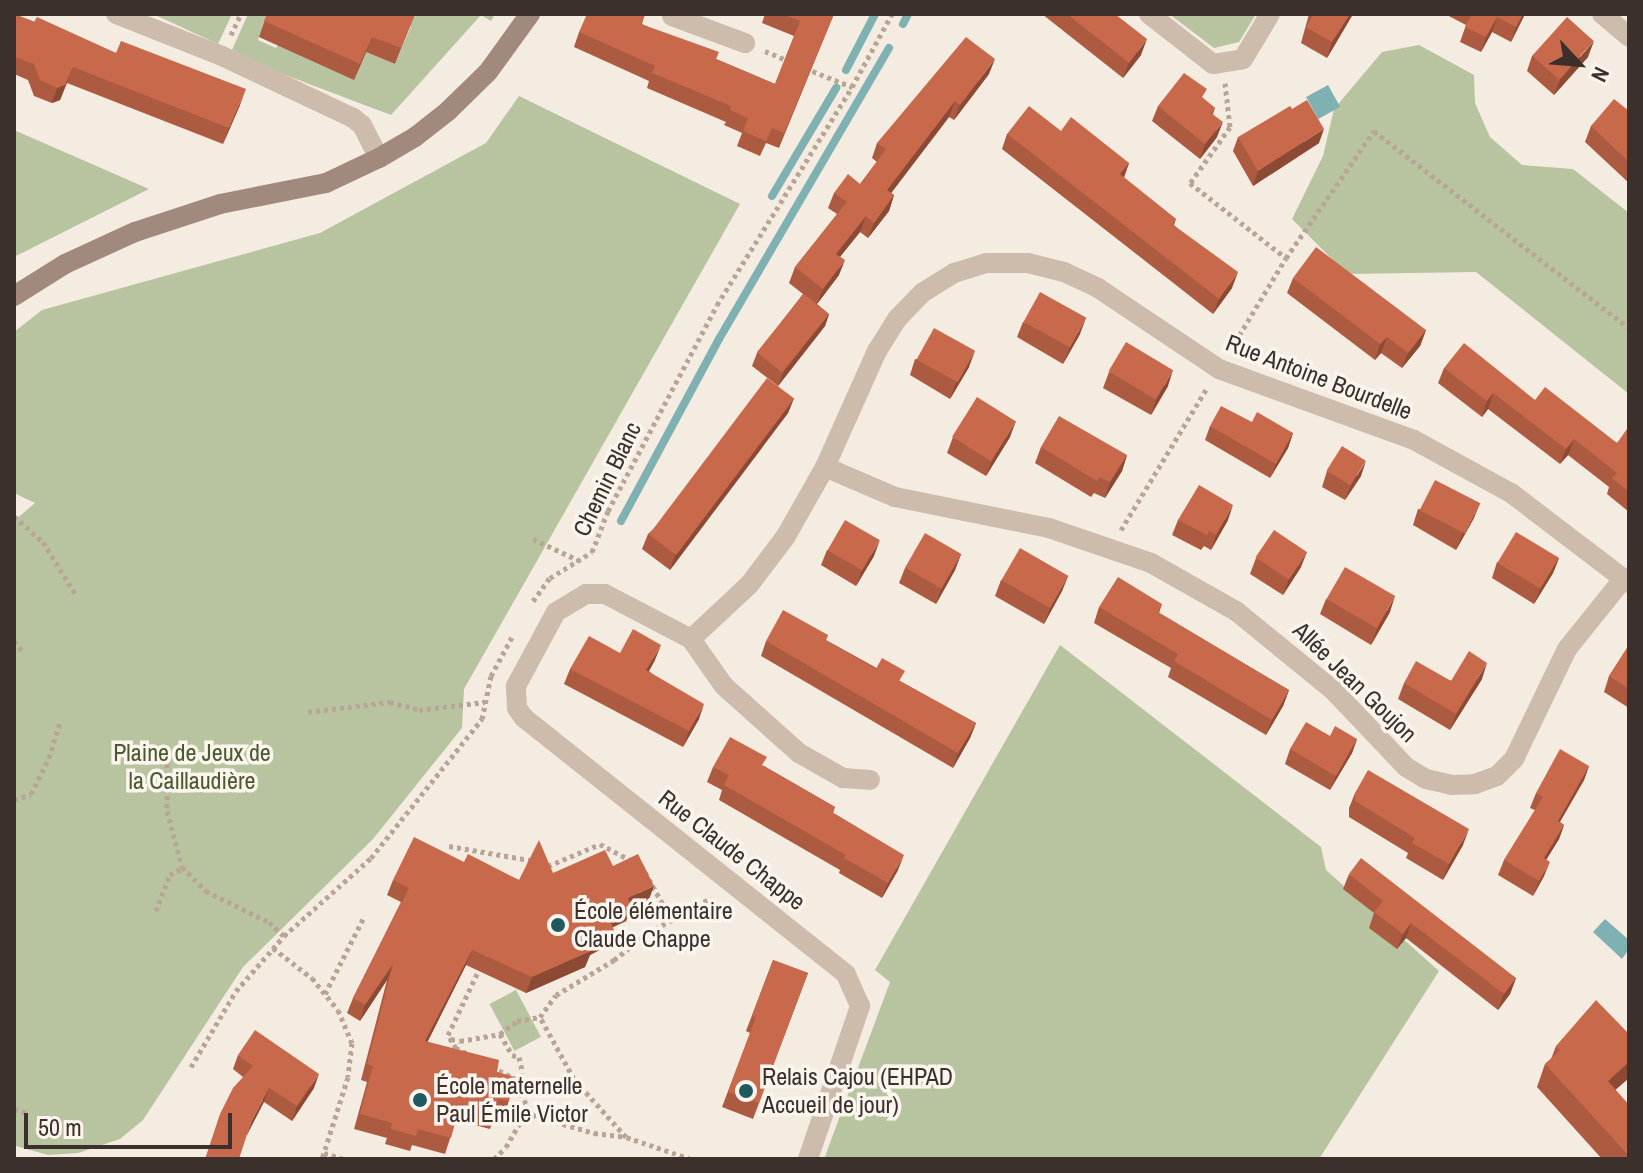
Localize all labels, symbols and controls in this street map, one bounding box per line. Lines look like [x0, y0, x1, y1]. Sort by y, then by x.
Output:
north arrow [1539, 24, 1619, 104]
text: N [1584, 62, 1617, 87]
street label: Rue Antoine Bourdelle [1221, 328, 1417, 426]
street label: Chemin Blanc [567, 417, 647, 541]
street label: Allée Jean Goujon [1287, 616, 1423, 748]
park label: Plaine de Jeux de la Caillaudière [113, 739, 271, 795]
street label: Rue Claude Chappe [653, 784, 811, 916]
place label: École élémentaire Claude Chappe [574, 897, 733, 953]
marker: École élémentaire Claude Chappe [549, 916, 567, 934]
place label: Relais Cajou (EHPAD Accueil de jour) [762, 1063, 953, 1119]
place label: École maternelle Paul Émile Victor [436, 1072, 588, 1128]
marker: Relais Cajou (EHPAD Accueil de jour) [737, 1082, 755, 1100]
marker: École maternelle Paul Émile Victor [411, 1091, 429, 1109]
scale bar [28, 1097, 236, 1147]
text: 50 m [38, 1111, 82, 1143]

